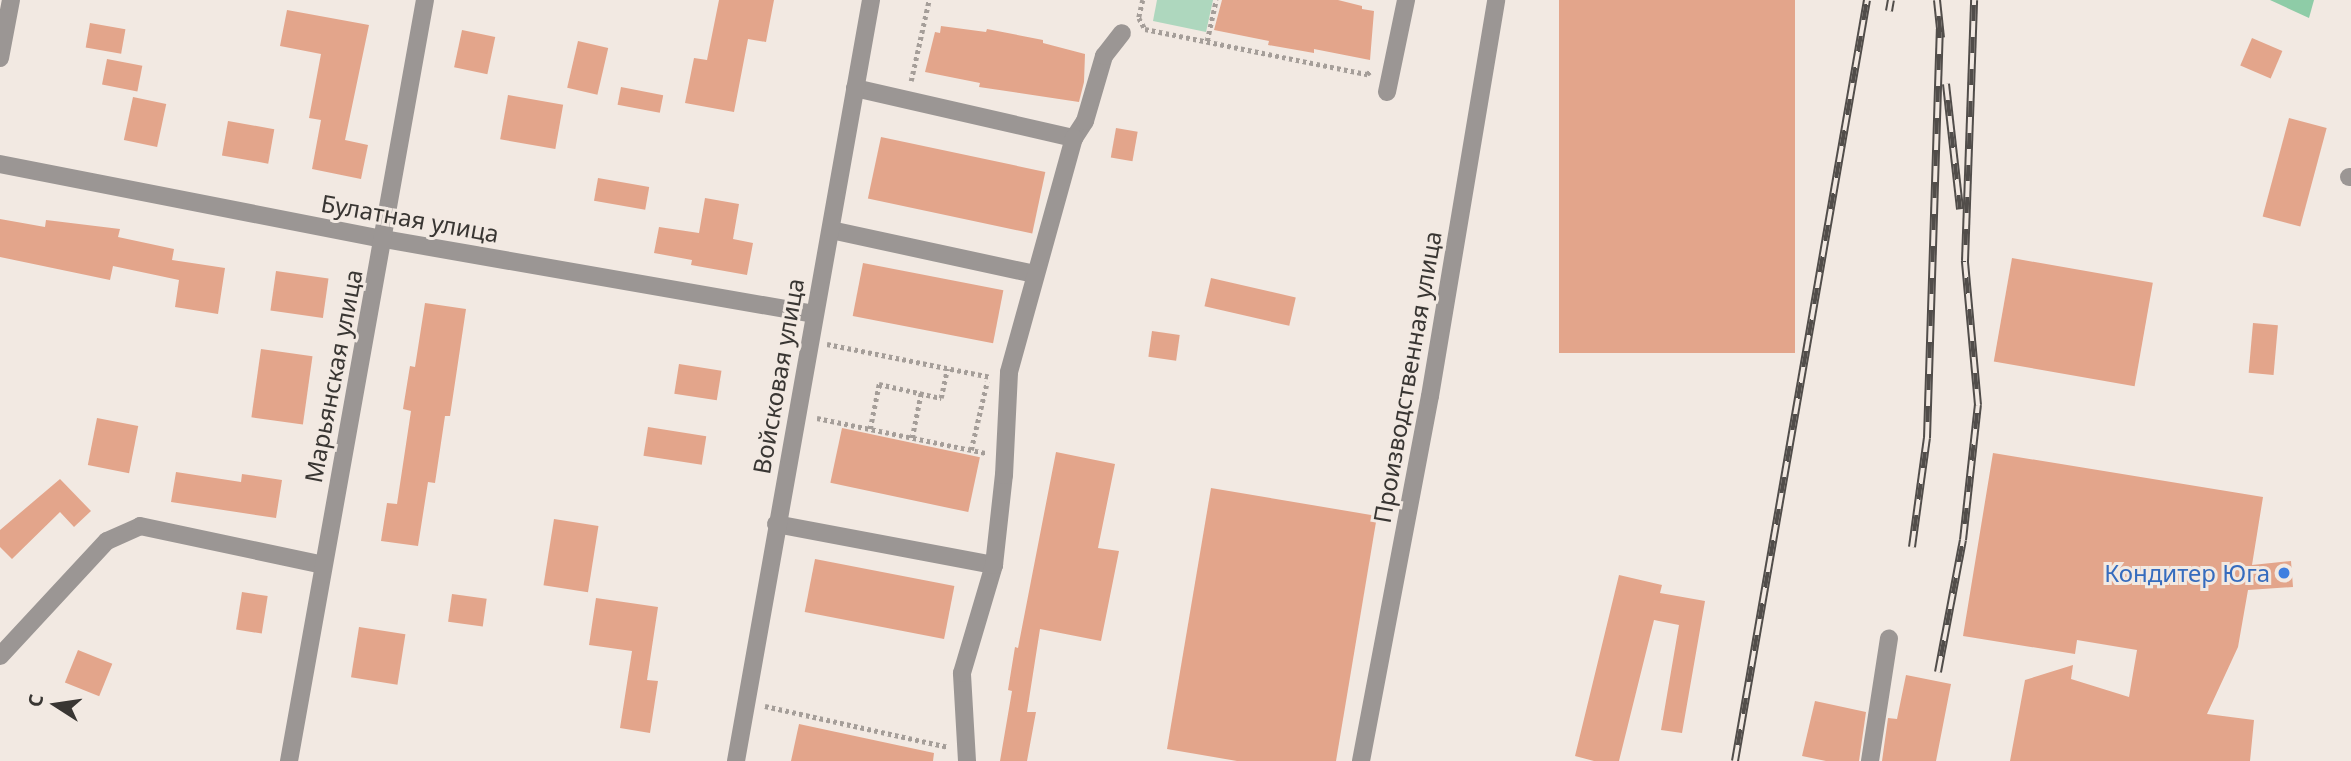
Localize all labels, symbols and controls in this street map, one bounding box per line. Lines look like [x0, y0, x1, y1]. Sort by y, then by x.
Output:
street label: Булатная улица [319, 188, 501, 248]
street label: Производственная улица [1367, 229, 1447, 525]
street label: Марьянская улица [298, 267, 368, 485]
street label: Войсковая улица [747, 276, 809, 476]
place label: Кондитер Юга [2104, 559, 2270, 587]
marker: Кондитер Юга [2276, 565, 2292, 581]
north arrow [21, 670, 91, 740]
text: С [21, 692, 49, 709]

